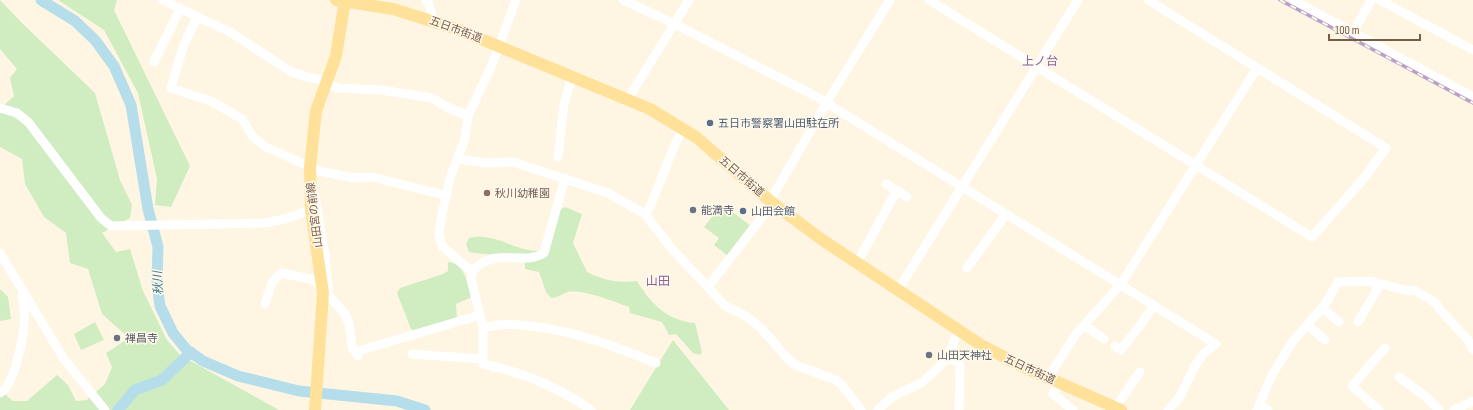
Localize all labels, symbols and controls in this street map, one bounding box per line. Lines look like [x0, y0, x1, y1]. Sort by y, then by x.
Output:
street label: 五日市街道 [428, 14, 484, 45]
scale bar [1329, 16, 1420, 42]
text: 100 m [1335, 23, 1360, 38]
district label: 上ノ台 [1022, 54, 1058, 69]
place label: 五日市警察署山田駐在所 [718, 117, 840, 130]
marker: 五日市警察署山田駐在所 [705, 118, 715, 128]
street label: 五日市街道 [717, 153, 767, 199]
street label: 山田宮の前線 [304, 181, 325, 248]
place label: 秋川幼稚園 [495, 187, 550, 200]
marker: 秋川幼稚園 [482, 188, 492, 198]
place label: 能満寺 [701, 204, 734, 217]
marker: 能満寺 [688, 205, 698, 215]
place label: 山田会館 [751, 205, 795, 218]
marker: 山田会館 [738, 206, 748, 216]
water label: 秋川 [150, 268, 167, 295]
district label: 山田 [646, 274, 670, 289]
place label: 禅昌寺 [125, 332, 158, 345]
marker: 禅昌寺 [112, 333, 122, 343]
place label: 山田天神社 [937, 349, 992, 362]
marker: 山田天神社 [924, 350, 934, 360]
street label: 五日市街道 [1002, 352, 1057, 387]

